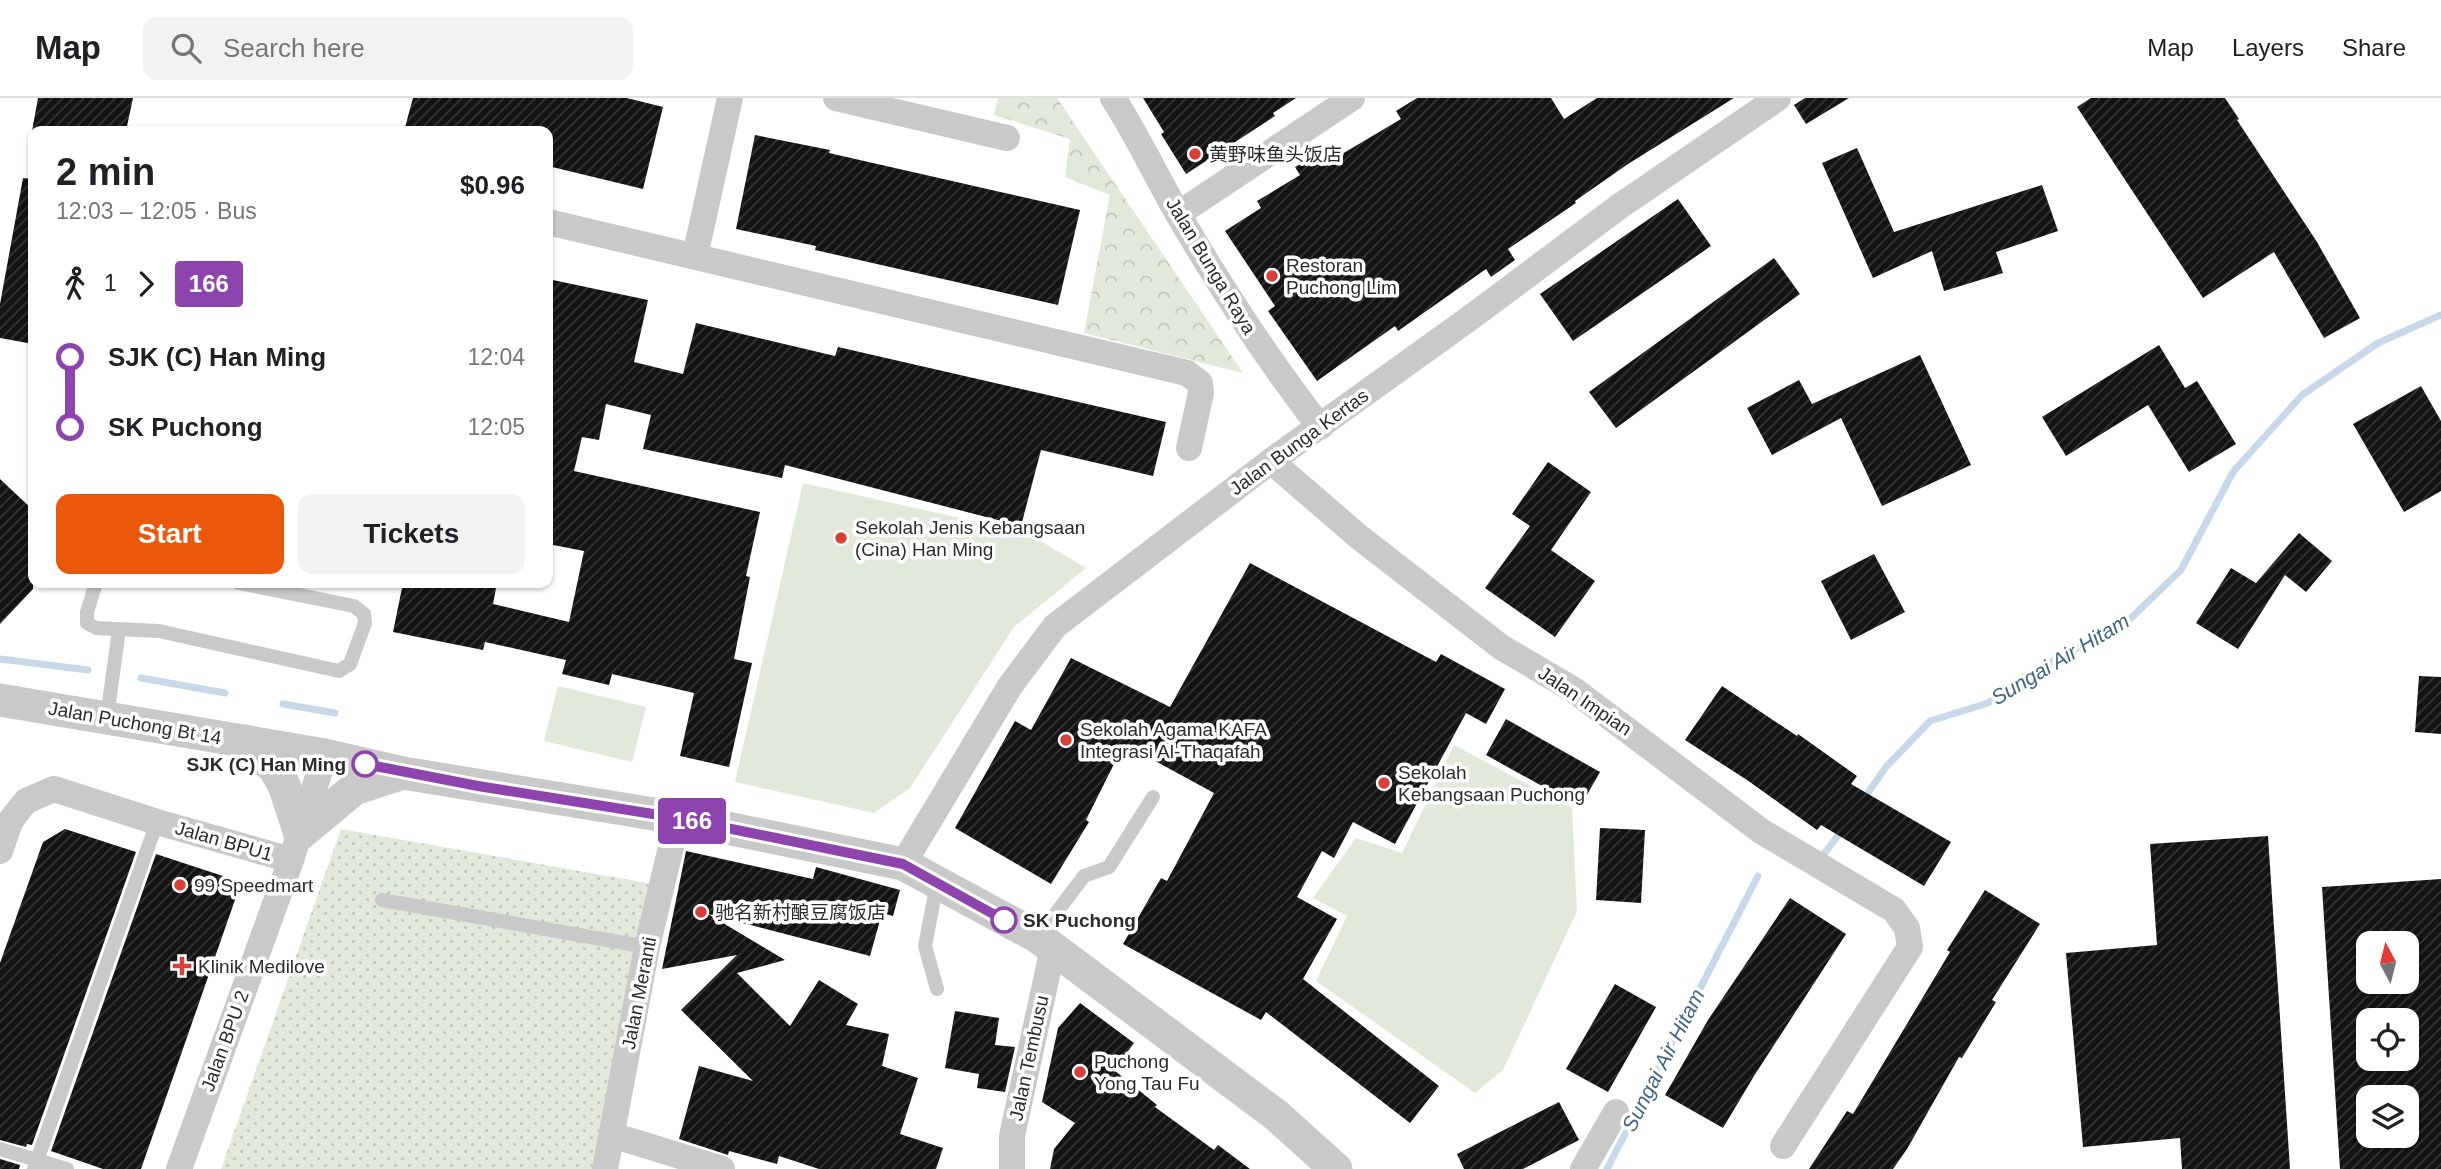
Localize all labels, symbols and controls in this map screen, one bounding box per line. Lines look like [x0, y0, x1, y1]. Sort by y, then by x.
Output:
search box [143, 17, 633, 80]
text: Map [35, 29, 101, 66]
icon: search [167, 29, 205, 67]
text: Search here [223, 33, 365, 63]
text: Map [2147, 34, 2194, 61]
text: Layers [2232, 34, 2304, 61]
text: Share [2342, 34, 2406, 61]
place label: 黄野味鱼头饭店 [1209, 144, 1342, 165]
marker: 黄野味鱼头饭店 [1187, 146, 1203, 162]
text: 2 min [56, 151, 155, 193]
text: $0.96 [460, 170, 525, 200]
street label: Jalan Bunga Raya [1162, 194, 1260, 338]
text: 12:03 – 12:05 · Bus [56, 198, 257, 224]
place label: Restoran Puchong Lim [1286, 255, 1397, 298]
icon: walk [56, 265, 94, 303]
icon: forward [127, 265, 165, 303]
marker: Restoran Puchong Lim [1264, 268, 1280, 284]
text: 1 [104, 270, 117, 296]
text: 166 [189, 270, 229, 297]
text: SJK (C) Han Ming [108, 342, 326, 372]
text: 12:04 [467, 344, 525, 370]
street label: Jalan Bunga Kertas [1226, 385, 1372, 499]
text: SK Puchong [108, 412, 263, 442]
text: 12:05 [467, 414, 525, 440]
button: Start [56, 494, 284, 574]
button: Tickets [298, 494, 525, 574]
place label: Sekolah Jenis Kebangsaan (Cina) Han Ming [855, 517, 1085, 560]
marker: Sekolah Jenis Kebangsaan (Cina) Han Ming [833, 530, 849, 546]
water label: Sungai Air Hitam [1987, 609, 2133, 709]
street label: Jalan Impian [1534, 662, 1636, 740]
street label: Jalan Puchong Bt 14 [47, 697, 224, 749]
place label: Sekolah Agama KAFA Integrasi Al-Thaqafah [1080, 719, 1267, 762]
marker: Sekolah Agama KAFA Integrasi Al-Thaqafah [1058, 732, 1074, 748]
marker: SJK (C) Han Ming [352, 751, 378, 777]
place label: SJK (C) Han Ming [187, 754, 346, 775]
place label: Sekolah Kebangsaan Puchong [1398, 762, 1585, 805]
marker: Sekolah Kebangsaan Puchong [1376, 775, 1392, 791]
line badge: 166 [652, 798, 732, 844]
text: 166 [672, 807, 712, 834]
street label: Jalan BPU1 [173, 817, 275, 865]
place label: 99 Speedmart [194, 875, 314, 896]
marker: 99 Speedmart [172, 877, 188, 893]
place label: 驰名新村酿豆腐饭店 [715, 902, 886, 923]
marker: 驰名新村酿豆腐饭店 [693, 904, 709, 920]
marker: SK Puchong [991, 907, 1017, 933]
place label: SK Puchong [1023, 910, 1136, 931]
north arrow [2356, 931, 2418, 994]
map controls [2356, 931, 2419, 1148]
street label: Jalan Meranti [618, 935, 660, 1051]
marker: Klinik Medilove [172, 956, 192, 976]
place label: Klinik Medilove [198, 956, 325, 977]
water label: Sungai Air Hitam [1617, 985, 1709, 1135]
street label: Jalan BPU 2 [197, 988, 253, 1094]
street label: Jalan Tembusu [1005, 993, 1053, 1123]
button: locate [2356, 1008, 2419, 1071]
place label: Puchong Yong Tau Fu [1094, 1051, 1200, 1094]
marker: Puchong Yong Tau Fu [1072, 1064, 1088, 1080]
button: layers [2356, 1085, 2419, 1148]

